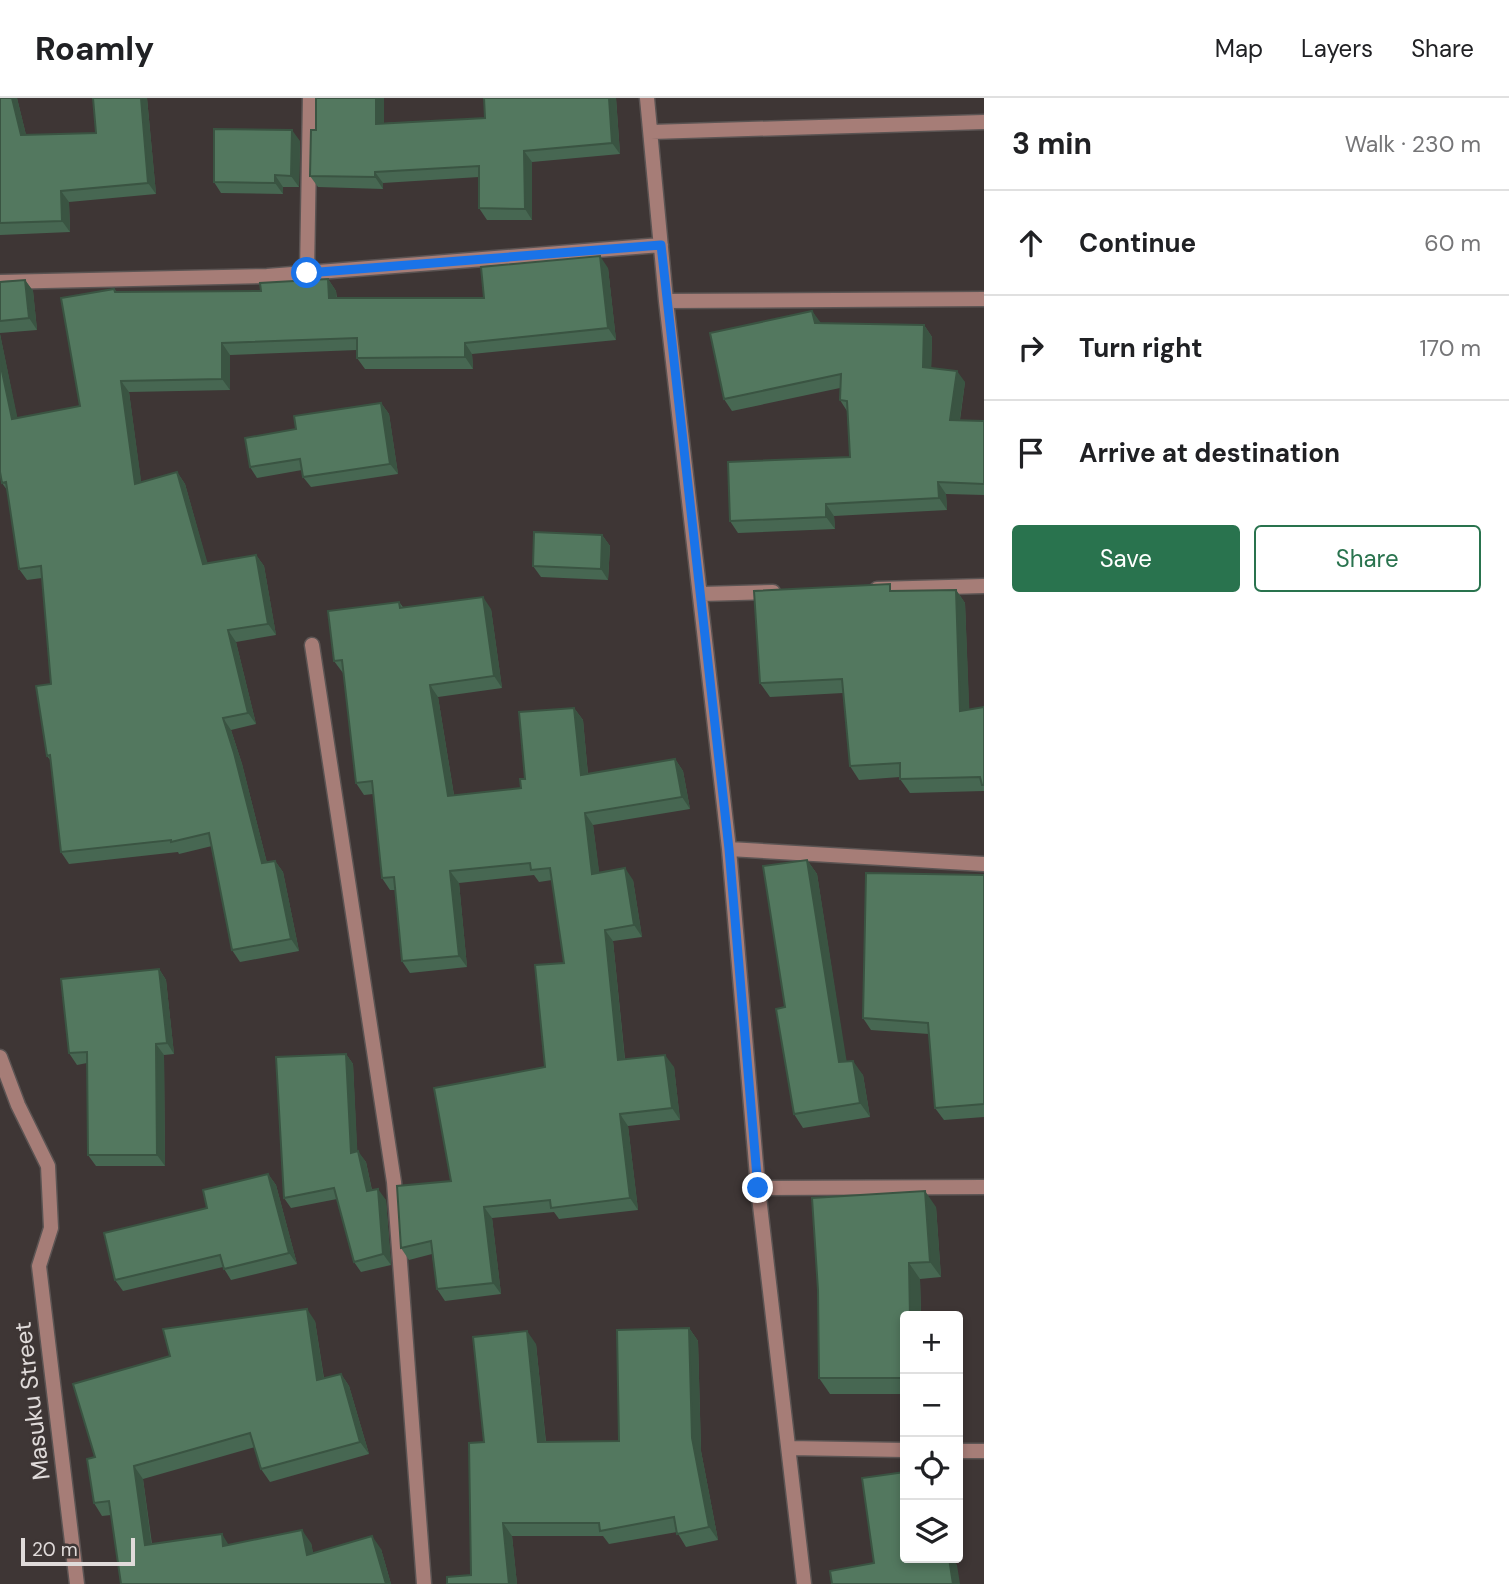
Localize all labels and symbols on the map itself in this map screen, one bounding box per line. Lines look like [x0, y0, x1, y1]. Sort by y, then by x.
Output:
route start [291, 257, 322, 288]
route end [742, 1172, 773, 1203]
street label: Masuku Street [6, 1320, 57, 1482]
scale bar [21, 1535, 135, 1567]

